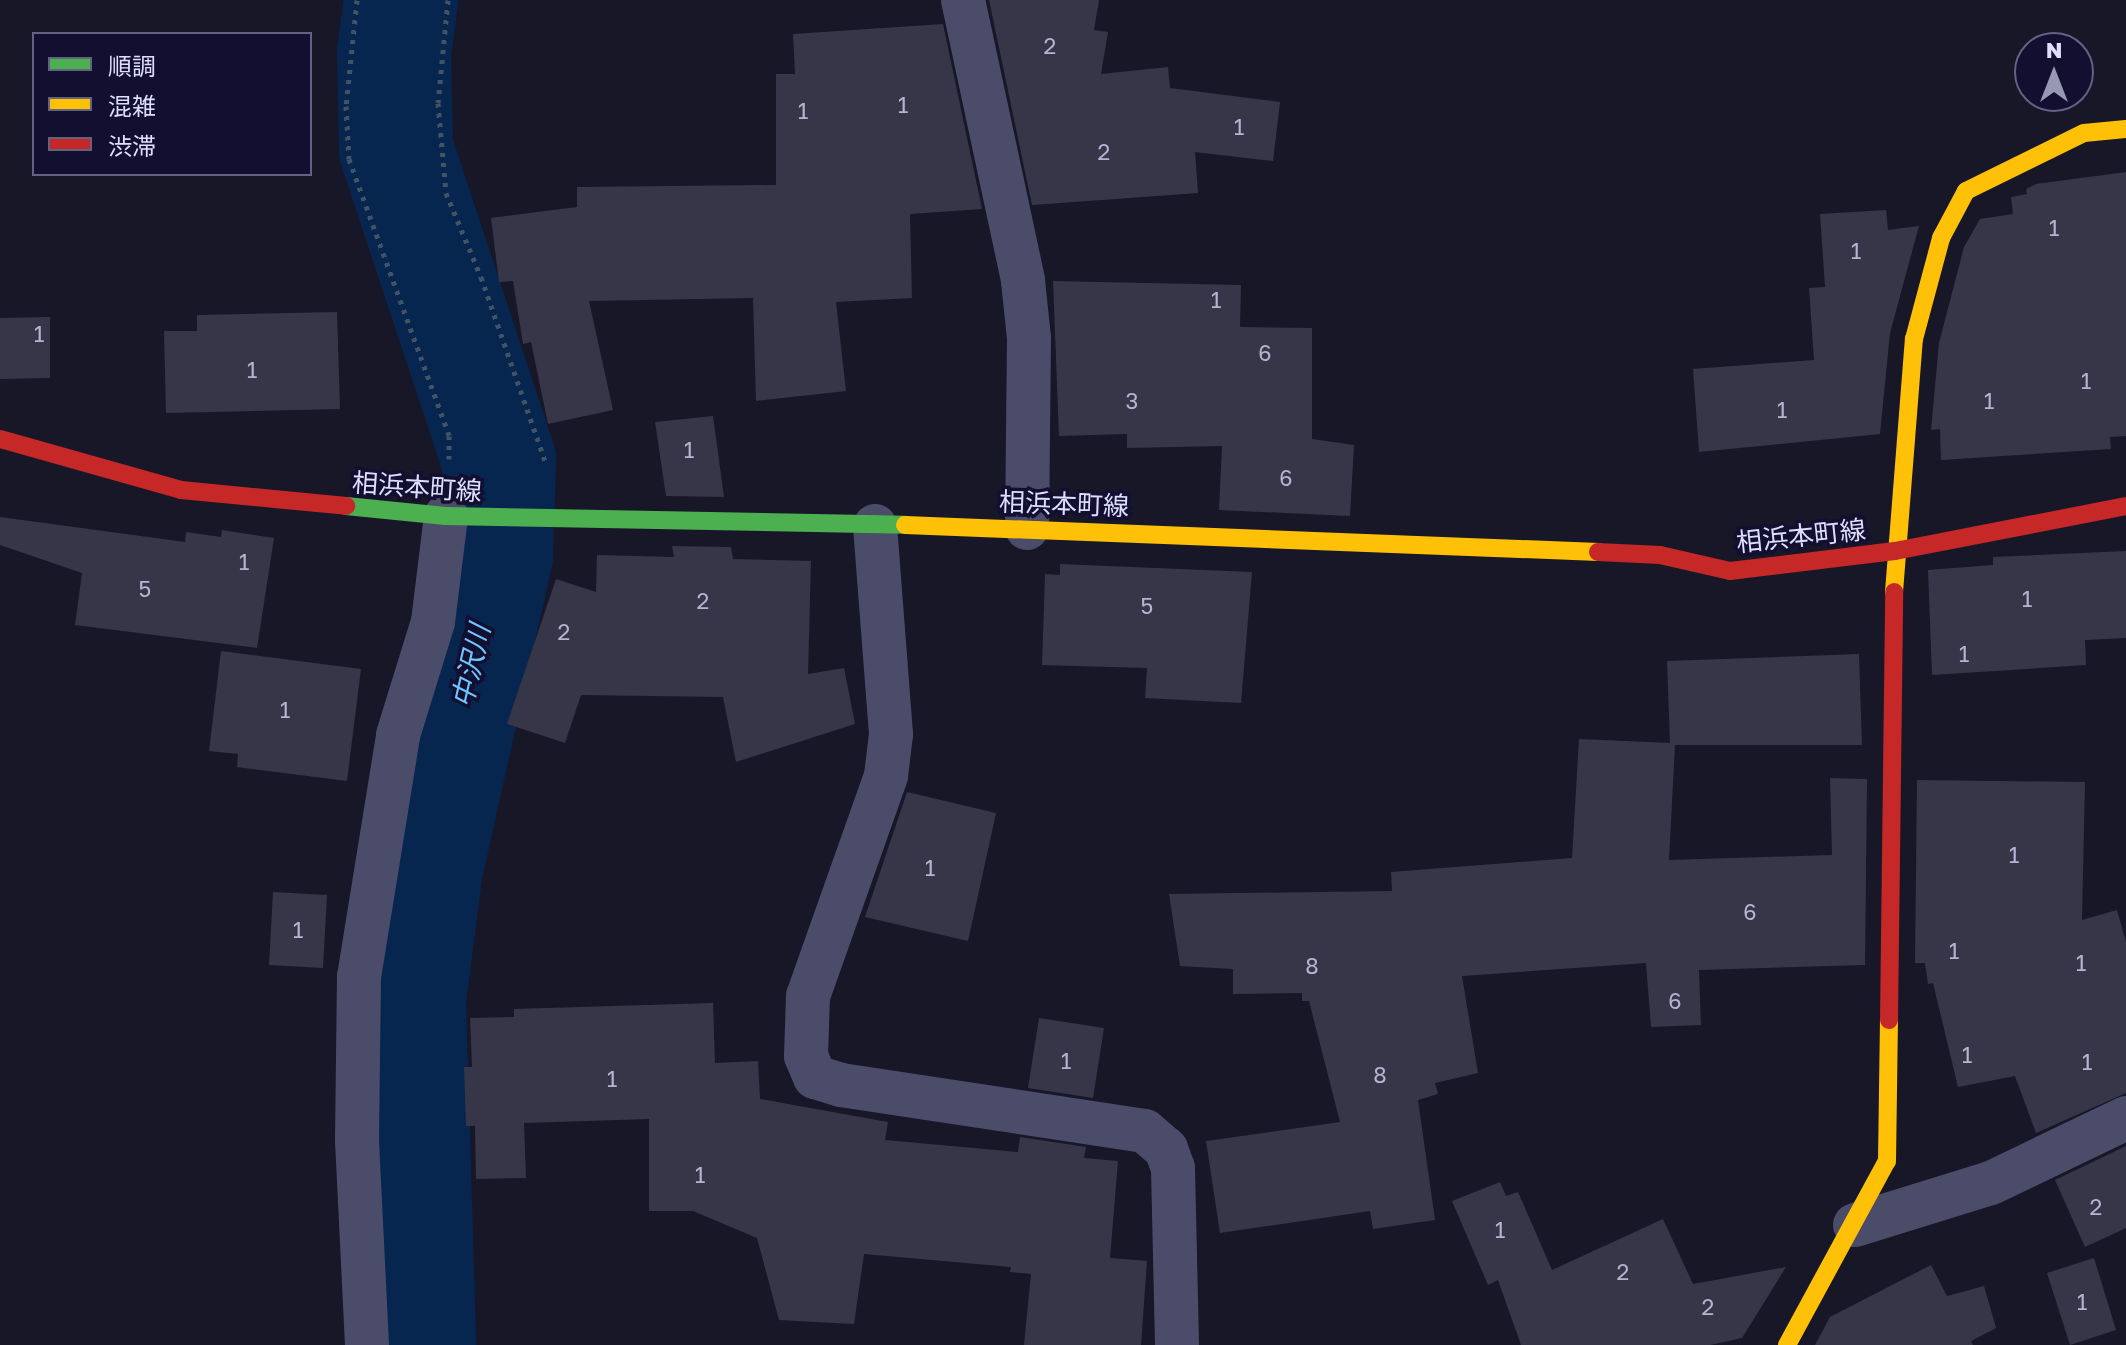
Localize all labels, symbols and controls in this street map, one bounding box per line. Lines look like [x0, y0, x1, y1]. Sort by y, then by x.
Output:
legend [32, 32, 312, 176]
north arrow [2014, 32, 2094, 112]
house number: 2 [1044, 33, 1056, 59]
text: N [2046, 36, 2062, 63]
text: 順調 [108, 51, 156, 80]
text: 混雑 [108, 91, 156, 120]
house number: 1 [898, 92, 908, 118]
house number: 1 [798, 98, 808, 124]
house number: 1 [1234, 114, 1244, 140]
text: 渋滞 [108, 131, 156, 160]
house number: 2 [1098, 139, 1110, 165]
house number: 1 [2049, 215, 2059, 241]
house number: 1 [1851, 238, 1861, 264]
house number: 1 [1211, 287, 1221, 313]
house number: 1 [34, 321, 44, 347]
house number: 6 [1258, 340, 1272, 366]
house number: 1 [247, 357, 257, 383]
house number: 1 [2081, 368, 2091, 394]
house number: 3 [1126, 388, 1138, 414]
house number: 1 [1984, 388, 1994, 414]
house number: 1 [1777, 397, 1787, 423]
house number: 1 [684, 437, 694, 463]
house number: 6 [1279, 465, 1293, 491]
street label: 相浜本町線 [351, 467, 483, 507]
street label: 相浜本町線 [998, 486, 1130, 522]
street label: 相浜本町線 [1735, 514, 1867, 558]
house number: 1 [239, 549, 249, 575]
house number: 5 [139, 576, 151, 602]
house number: 1 [2022, 586, 2032, 612]
house number: 2 [697, 588, 709, 614]
house number: 5 [1141, 593, 1153, 619]
house number: 2 [558, 619, 570, 645]
water label: 中沢川 [445, 621, 497, 711]
house number: 1 [1959, 641, 1969, 667]
house number: 1 [280, 697, 290, 723]
house number: 1 [2009, 842, 2019, 868]
house number: 1 [925, 855, 935, 881]
house number: 6 [1743, 899, 1757, 925]
house number: 1 [293, 917, 303, 943]
house number: 1 [1949, 938, 1959, 964]
house number: 1 [2076, 950, 2086, 976]
house number: 8 [1305, 953, 1319, 979]
house number: 6 [1668, 988, 1682, 1014]
house number: 1 [1962, 1042, 1972, 1068]
house number: 1 [1061, 1048, 1071, 1074]
house number: 1 [2082, 1049, 2092, 1075]
house number: 8 [1373, 1062, 1387, 1088]
house number: 1 [607, 1066, 617, 1092]
house number: 1 [695, 1162, 705, 1188]
house number: 2 [2090, 1194, 2102, 1220]
house number: 1 [1495, 1217, 1505, 1243]
house number: 2 [1617, 1259, 1629, 1285]
house number: 1 [2077, 1289, 2087, 1315]
house number: 2 [1702, 1294, 1714, 1320]

